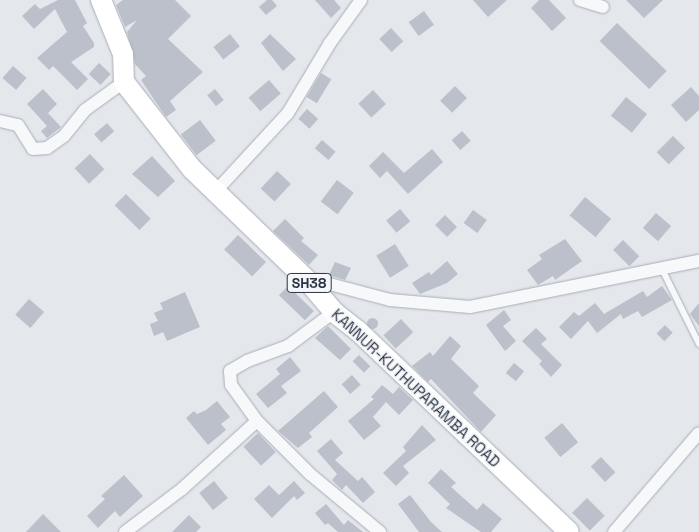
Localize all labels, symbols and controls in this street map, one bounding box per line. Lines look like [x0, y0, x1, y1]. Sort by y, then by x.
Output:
road number: SH38 [286, 272, 332, 294]
street label: KANNUR-KUTHUPARAMBA ROAD [328, 305, 504, 471]

